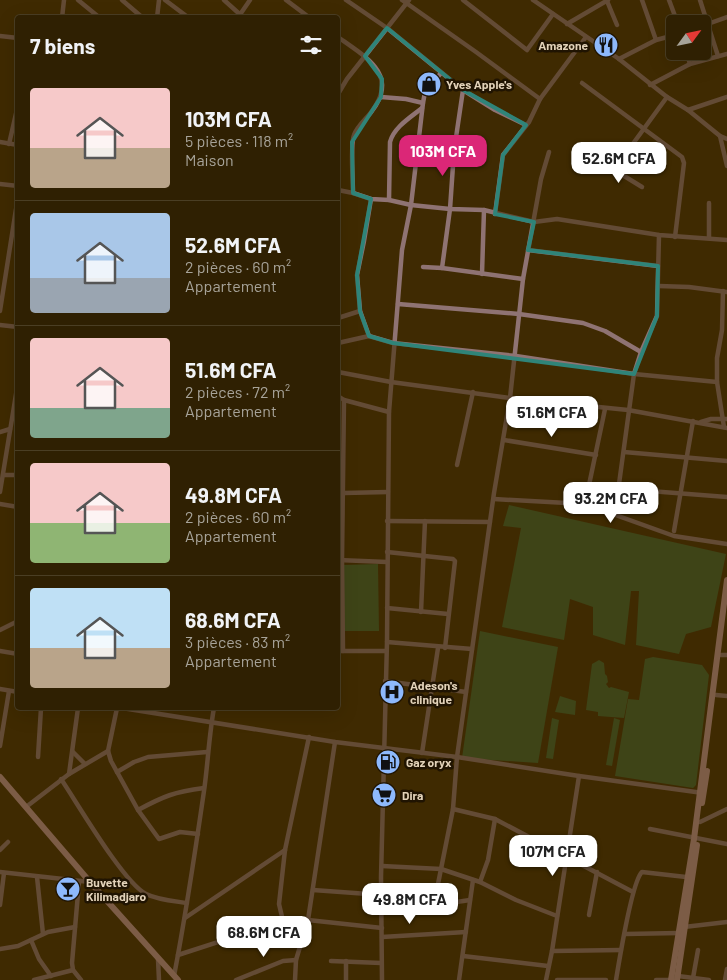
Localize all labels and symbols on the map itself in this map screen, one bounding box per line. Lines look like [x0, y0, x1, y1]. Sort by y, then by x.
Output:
north arrow [666, 15, 711, 60]
restaurant icon: Amazone [593, 32, 619, 58]
place label: Amazone [538, 38, 588, 52]
shop icon: Yves Apple's [416, 71, 442, 97]
place label: Yves Apple's [446, 77, 512, 91]
pin: 103M CFA [391, 134, 495, 177]
pin: 52.6M CFA [562, 142, 676, 184]
pin: 51.6M CFA [495, 396, 609, 438]
pin: 93.2M CFA [554, 482, 668, 524]
place label: Adeson's clinique [410, 678, 458, 706]
hospital icon: Adeson's clinique [379, 679, 405, 705]
fuel station icon: Gaz oryx [375, 749, 401, 775]
place label: Gaz oryx [406, 755, 452, 769]
supermarket icon: Dira [371, 782, 397, 808]
place label: Dira [402, 788, 423, 802]
pin: 107M CFA [501, 834, 605, 877]
place label: Buvette Kilimadjaro [86, 875, 147, 903]
bar icon: Buvette Kilimadjaro [55, 876, 81, 902]
pin: 49.8M CFA [353, 882, 467, 925]
pin: 68.6M CFA [207, 916, 321, 958]

